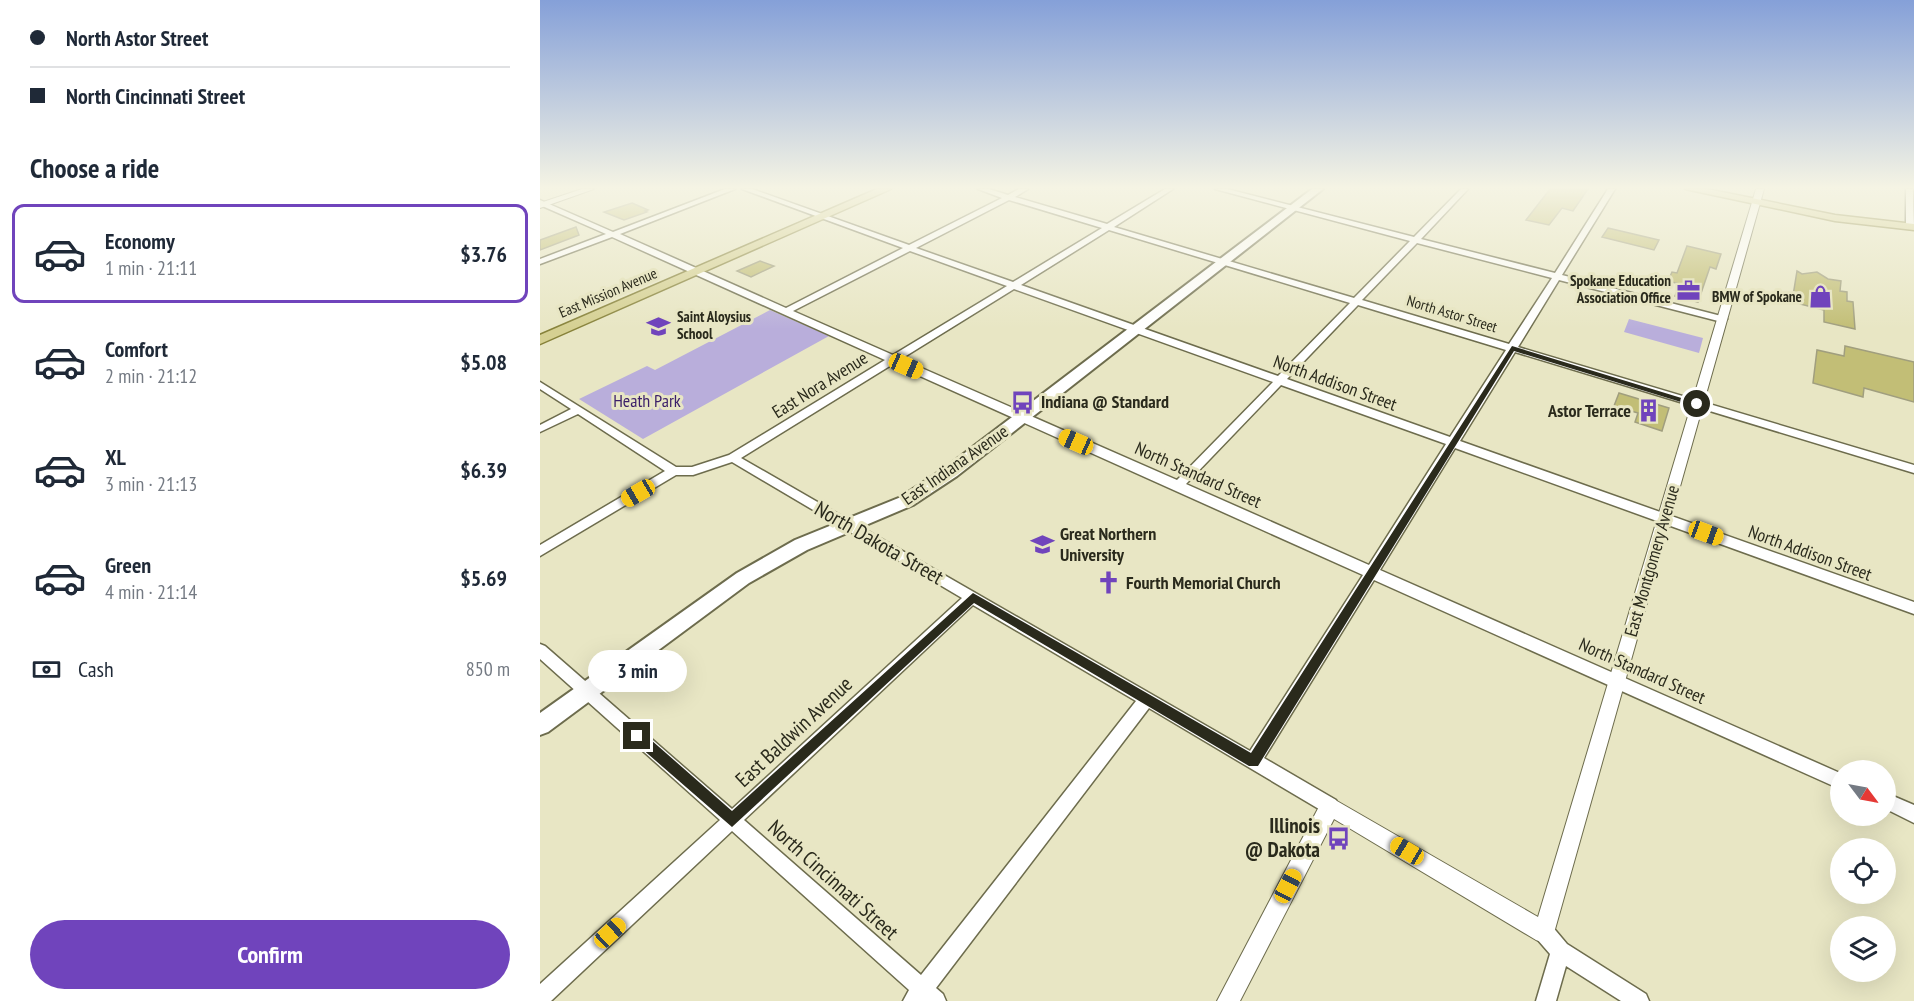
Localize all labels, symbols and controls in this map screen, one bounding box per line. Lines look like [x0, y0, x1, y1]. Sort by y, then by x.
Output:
text: North Astor Street [66, 24, 208, 52]
text: North Cincinnati Street [66, 82, 245, 110]
text: Choose a ride [30, 151, 159, 185]
icon: car [33, 227, 87, 281]
text: Economy [105, 227, 175, 255]
text: $3.76 [460, 240, 507, 268]
text: 1 min · 21:11 [105, 255, 197, 281]
street label: East Mission Avenue [556, 263, 660, 322]
place label: Spokane Education Association Office [1570, 271, 1671, 307]
office icon: Spokane Education Association Office [1676, 277, 1702, 303]
shop icon: BMW of Spokane [1807, 284, 1833, 310]
place label: BMW of Spokane [1712, 287, 1802, 306]
street label: North Astor Street [1405, 291, 1500, 336]
place label: Saint Aloysius School [677, 307, 751, 343]
school or university icon: Saint Aloysius School [646, 313, 672, 339]
icon: car [33, 335, 87, 389]
text: Comfort [105, 335, 168, 363]
street label: East Nora Avenue [768, 346, 872, 423]
text: $5.08 [460, 348, 507, 376]
car [886, 350, 926, 382]
street label: North Addison Street [1270, 350, 1400, 416]
text: 2 min · 21:12 [105, 363, 197, 389]
park label: Heath Park [613, 389, 681, 412]
bus stop icon: Indiana @ Standard [1010, 389, 1036, 415]
place label: Indiana @ Standard [1041, 390, 1169, 413]
route start [1683, 390, 1710, 417]
building icon: Astor Terrace [1636, 398, 1662, 424]
place label: Astor Terrace [1547, 399, 1631, 422]
street label: East Indiana Avenue [897, 419, 1012, 510]
car [1056, 426, 1096, 458]
street label: North Standard Street [1131, 436, 1265, 513]
icon: car [33, 443, 87, 497]
text: XL [105, 443, 126, 471]
text: $6.39 [460, 456, 507, 484]
text: 3 min · 21:13 [105, 471, 197, 497]
car [618, 476, 658, 510]
street label: East Montgomery Avenue [1619, 482, 1684, 639]
street label: North Dakota Street [810, 495, 949, 591]
car [1686, 518, 1726, 548]
street label: North Addison Street [1745, 520, 1875, 586]
place label: Great Northern University [1060, 522, 1156, 566]
school or university icon: Great Northern University [1029, 531, 1055, 557]
icon: car [33, 551, 87, 605]
text: Green [105, 551, 151, 579]
text: $5.69 [460, 564, 507, 592]
church icon: Fourth Memorial Church [1095, 570, 1121, 596]
place label: Fourth Memorial Church [1126, 571, 1281, 594]
text: 4 min · 21:14 [105, 579, 197, 605]
street label: North Standard Street [1575, 632, 1709, 709]
callout: 3 min [588, 649, 686, 691]
icon: cash [30, 653, 63, 686]
text: Cash [78, 655, 114, 683]
text: 850 m [466, 656, 510, 682]
text: 3 min [617, 658, 658, 684]
street label: East Baldwin Avenue [730, 671, 858, 793]
route end [623, 722, 650, 749]
north arrow [1830, 760, 1896, 826]
map controls [1830, 760, 1896, 982]
place label: Illinois @ Dakota [1245, 812, 1320, 863]
street label: North Cincinnati Street [762, 814, 904, 946]
bus stop icon: Illinois @ Dakota [1325, 825, 1351, 851]
car [1387, 834, 1427, 868]
button: locate [1830, 838, 1896, 904]
car [1272, 866, 1304, 906]
car [591, 914, 629, 952]
button: layers [1830, 916, 1896, 982]
button: Confirm [30, 920, 510, 989]

